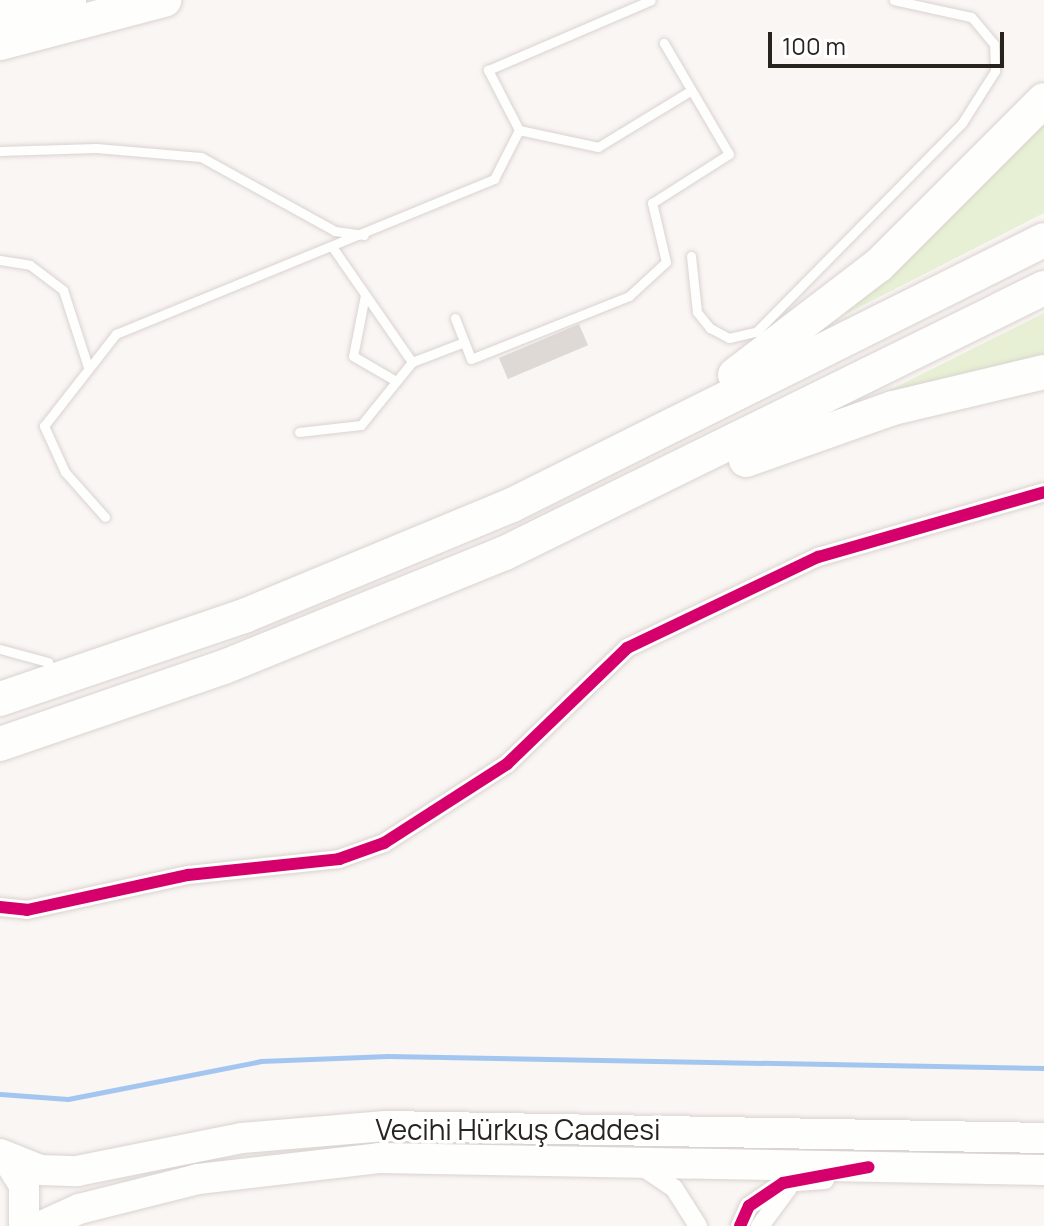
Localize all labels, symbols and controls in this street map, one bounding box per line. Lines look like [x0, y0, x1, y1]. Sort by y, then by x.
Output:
scale bar [772, 16, 1008, 66]
text: 100 m [782, 29, 846, 62]
street label: Vecihi Hürkuş Caddesi [375, 1112, 661, 1146]

